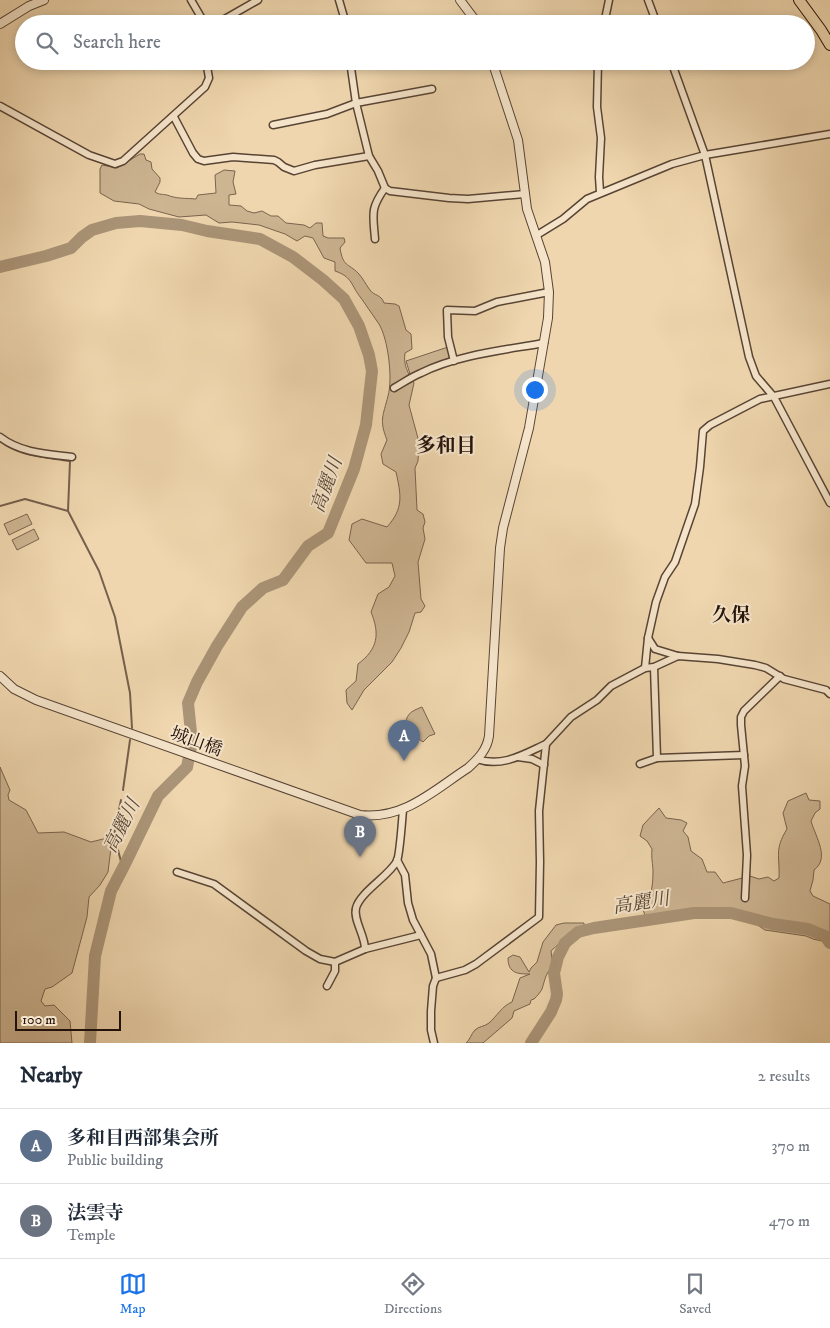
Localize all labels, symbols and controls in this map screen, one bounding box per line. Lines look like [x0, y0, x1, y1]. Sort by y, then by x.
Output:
search box [15, 15, 815, 70]
icon: search [33, 29, 61, 57]
text: Search here [73, 31, 161, 54]
your location [522, 377, 548, 403]
district label: 多和目 [416, 434, 476, 459]
water label: 高麗川 [306, 452, 348, 516]
district label: 久保 [712, 604, 750, 627]
pin: A [388, 720, 420, 761]
street label: 城山橋 [167, 722, 225, 762]
water label: 高麗川 [99, 794, 146, 857]
pin: B [344, 816, 376, 857]
water label: 高麗川 [611, 887, 673, 919]
scale bar [15, 1008, 121, 1031]
text: 100 m [22, 1011, 56, 1029]
text: Nearby [20, 1063, 82, 1089]
text: 2 results [758, 1066, 810, 1086]
text: 多和目西部集会所 [67, 1127, 219, 1150]
text: A [31, 1136, 41, 1156]
text: 370 m [772, 1136, 810, 1156]
text: Public building [67, 1150, 163, 1170]
text: 法雲寺 [67, 1202, 124, 1225]
text: B [31, 1211, 41, 1231]
text: 470 m [769, 1211, 810, 1231]
text: Temple [67, 1225, 115, 1245]
tab: Map [119, 1270, 147, 1318]
tab: Directions [384, 1270, 442, 1318]
tab: Saved [679, 1270, 711, 1318]

